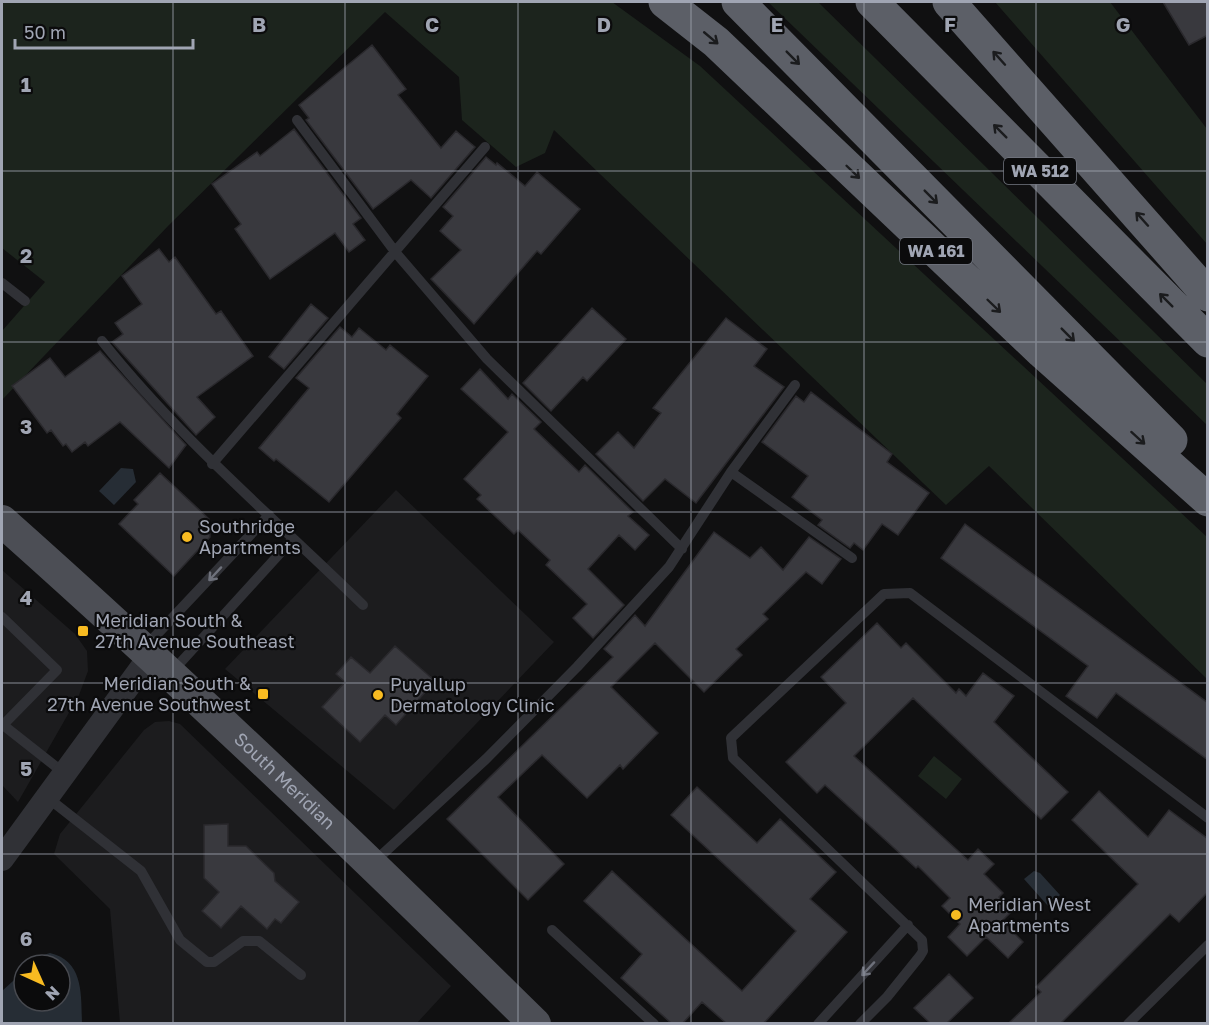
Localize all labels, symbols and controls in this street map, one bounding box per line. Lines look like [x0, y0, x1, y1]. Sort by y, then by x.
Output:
scale bar [15, 12, 194, 50]
text: B [252, 12, 266, 36]
text: C [425, 12, 439, 36]
text: D [597, 12, 611, 36]
text: E [771, 12, 783, 36]
text: F [944, 12, 956, 36]
text: G [1116, 12, 1130, 36]
text: 50 m [24, 21, 66, 43]
one-way arrow [703, 31, 718, 45]
one-way arrow [786, 51, 801, 66]
one-way arrow [992, 51, 1006, 66]
text: 1 [21, 72, 31, 96]
one-way arrow [992, 124, 1007, 138]
road number: WA 512 [1004, 158, 1076, 184]
one-way arrow [845, 165, 860, 179]
one-way arrow [923, 189, 938, 204]
one-way arrow [1135, 212, 1149, 227]
road number: WA 161 [900, 238, 972, 264]
text: 2 [20, 243, 32, 267]
one-way arrow [1159, 292, 1174, 307]
one-way arrow [986, 299, 1001, 313]
one-way arrow [1060, 328, 1075, 343]
text: 3 [20, 414, 32, 438]
one-way arrow [1130, 431, 1145, 445]
place label: Southridge Apartments [199, 515, 301, 558]
marker: Southridge Apartments [180, 530, 194, 544]
one-way arrow [208, 566, 222, 581]
text: 4 [20, 585, 32, 609]
place label: Meridian South & 27th Avenue Southeast [95, 609, 295, 652]
marker: Meridian South & 27th Avenue Southeast [76, 624, 90, 638]
place label: Meridian South & 27th Avenue Southwest [47, 672, 251, 715]
place label: Puyallup Dermatology Clinic [390, 673, 555, 716]
marker: Meridian South & 27th Avenue Southwest [256, 687, 270, 701]
marker: Puyallup Dermatology Clinic [371, 688, 385, 702]
street label: South Meridian [230, 727, 340, 833]
text: 5 [20, 756, 32, 780]
place label: Meridian West Apartments [968, 893, 1091, 936]
marker: Meridian West Apartments [949, 908, 963, 922]
text: 6 [20, 926, 32, 950]
north arrow [12, 953, 72, 1013]
one-way arrow [861, 961, 875, 976]
text: N [41, 982, 64, 1005]

